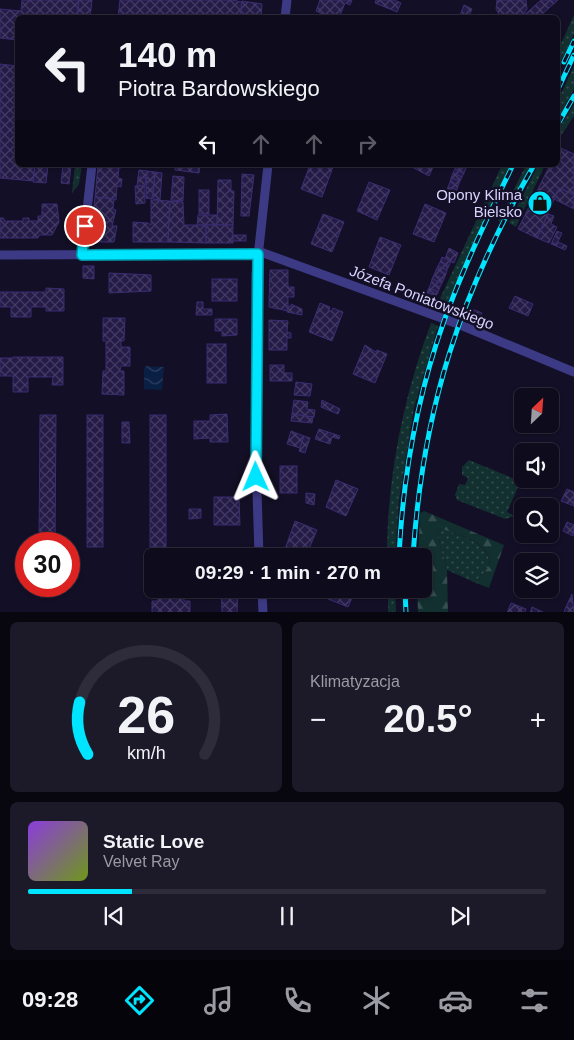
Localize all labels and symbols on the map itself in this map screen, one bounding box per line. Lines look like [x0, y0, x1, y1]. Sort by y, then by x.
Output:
place label: Opony Klima Bielsko [436, 186, 523, 220]
shop icon: Opony Klima Bielsko [527, 190, 553, 216]
pin [64, 205, 106, 247]
street label: Józefa Poniatowskiego [347, 262, 497, 332]
north arrow [514, 388, 559, 432]
position arrow [229, 450, 281, 502]
speed limit sign: 30 [15, 532, 80, 597]

